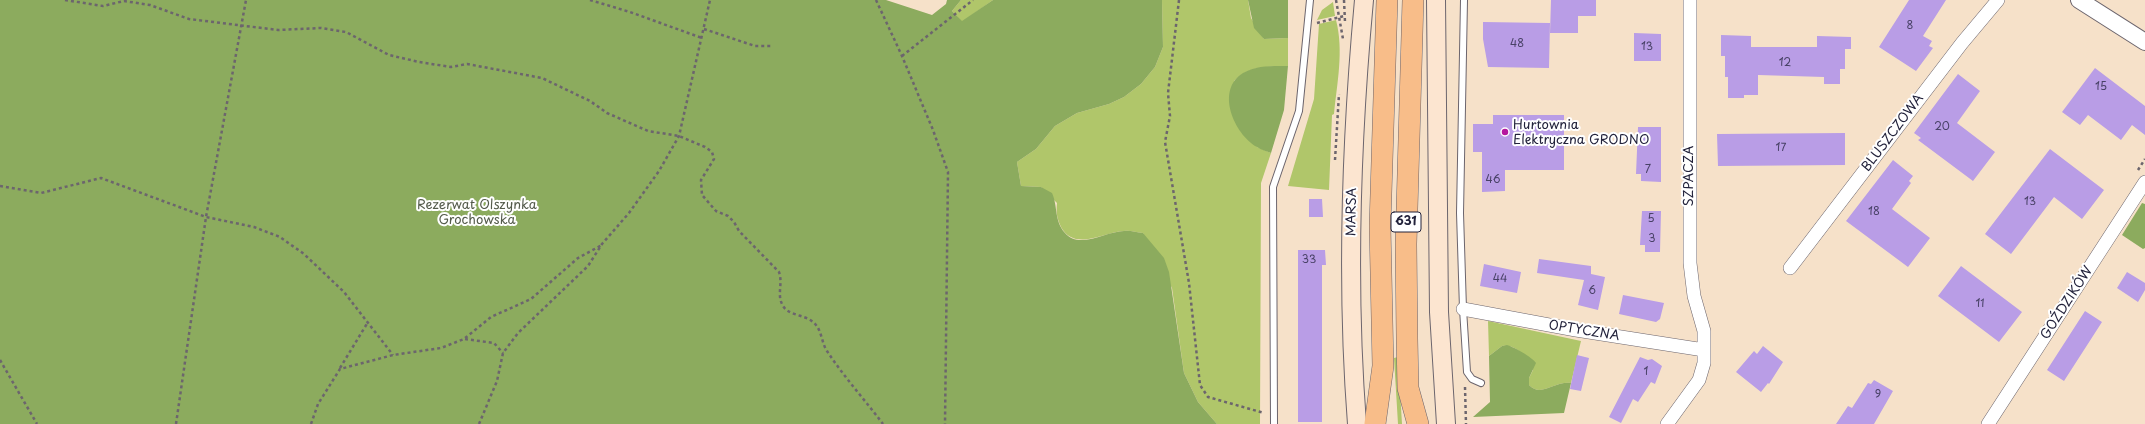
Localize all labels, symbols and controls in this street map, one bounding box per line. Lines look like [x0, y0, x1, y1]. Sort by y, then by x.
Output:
house number: 8 [1907, 19, 1913, 33]
house number: 48 [1510, 37, 1524, 51]
house number: 13 [1641, 40, 1653, 54]
house number: 12 [1779, 56, 1791, 70]
house number: 15 [2095, 80, 2107, 94]
street label: BLUSZCZOWA [1859, 91, 1927, 175]
place label: Hurtownia Elektryczna GRODNO [1513, 117, 1649, 148]
house number: 20 [1934, 120, 1950, 134]
marker: Hurtownia Elektryczna GRODNO [1500, 127, 1510, 137]
house number: 17 [1776, 141, 1786, 155]
street label: SZPACZA [1681, 146, 1697, 206]
house number: 7 [1645, 163, 1651, 177]
house number: 46 [1486, 173, 1500, 187]
street label: MARSA [1344, 188, 1360, 236]
house number: 13 [2024, 195, 2036, 209]
park label: Rezerwat Olszynka Grochowska [417, 197, 537, 228]
house number: 18 [1868, 205, 1880, 219]
road number: 631 [1391, 212, 1421, 232]
house number: 5 [1647, 212, 1655, 226]
house number: 3 [1648, 232, 1656, 246]
house number: 33 [1302, 253, 1316, 267]
street label: GOŹDZIKÓW [2038, 264, 2096, 342]
house number: 44 [1493, 272, 1507, 286]
house number: 6 [1588, 284, 1596, 298]
house number: 11 [1975, 297, 1985, 311]
street label: OPTYCZNA [1547, 318, 1621, 344]
house number: 1 [1644, 365, 1648, 379]
house number: 9 [1875, 388, 1881, 402]

